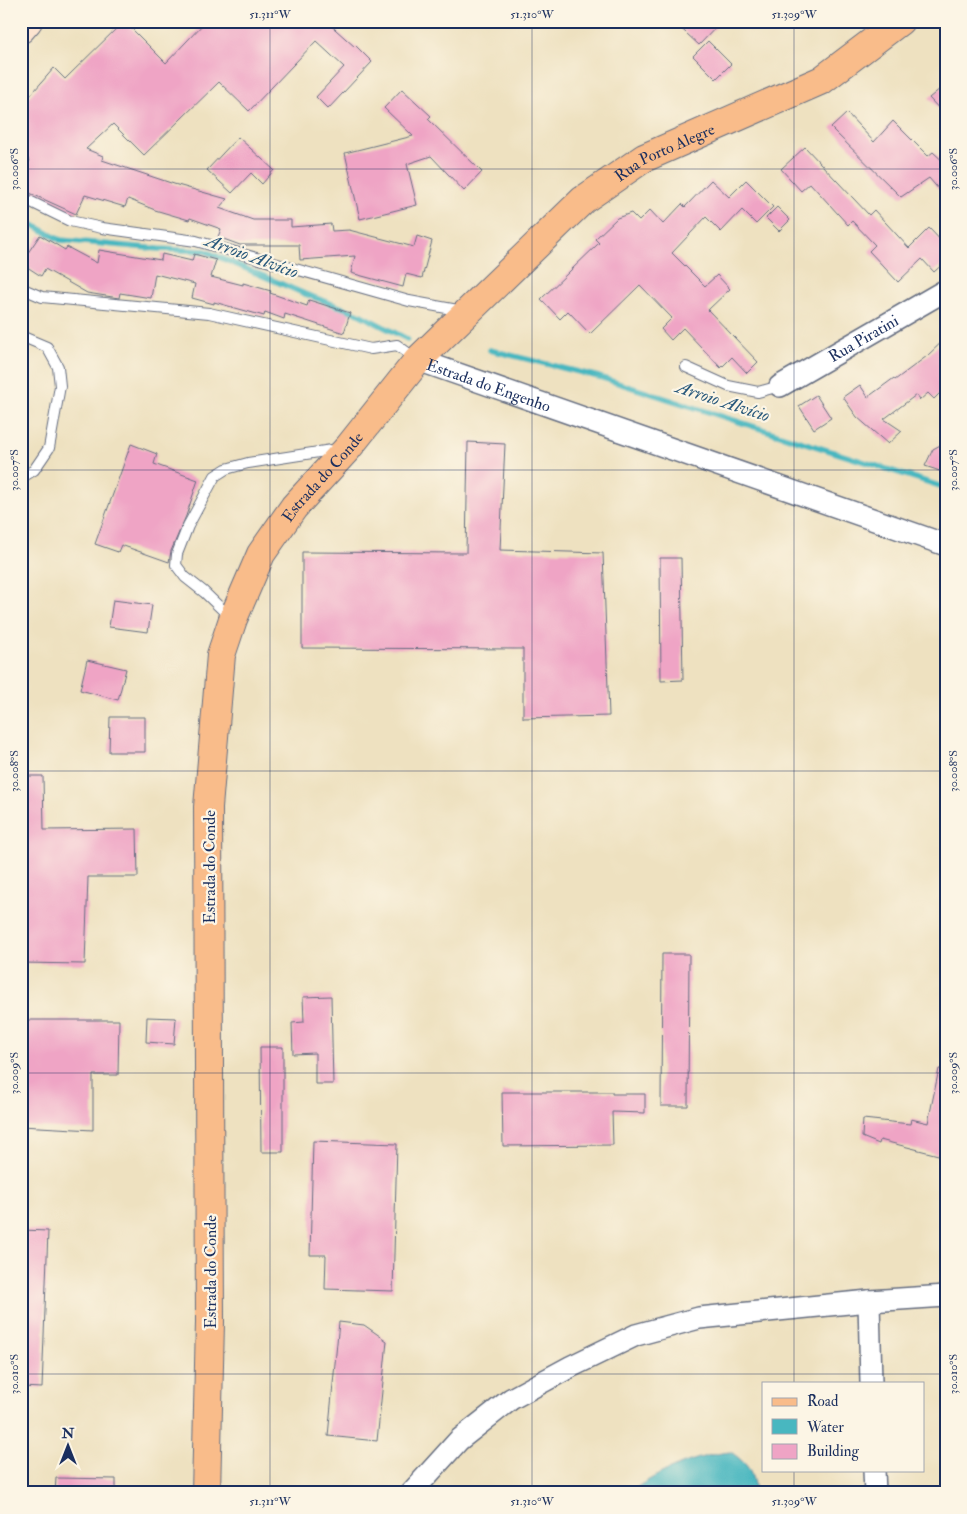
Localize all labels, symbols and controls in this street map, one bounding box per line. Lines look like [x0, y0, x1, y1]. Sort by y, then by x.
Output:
text: 51.311°W [249, 7, 292, 22]
text: 51.310°W [510, 7, 554, 22]
text: 51.309°W [771, 7, 817, 22]
street label: Rua Porto Alegre [611, 119, 718, 186]
text: 30.006°S [7, 148, 22, 190]
text: 30.006°S [946, 148, 961, 190]
water label: Arroio Alvício [200, 228, 301, 284]
street label: Rua Piratini [825, 311, 902, 367]
street label: Estrada do Engenho [424, 355, 553, 417]
water label: Arroio Alvício [671, 375, 773, 427]
street label: Estrada do Conde [278, 428, 368, 526]
text: 30.007°S [7, 449, 22, 491]
text: 30.007°S [946, 449, 961, 491]
text: 30.008°S [7, 750, 22, 792]
text: 30.008°S [946, 750, 961, 792]
street label: Estrada do Conde [200, 810, 220, 924]
text: 30.009°S [7, 1052, 22, 1094]
text: 30.009°S [946, 1052, 961, 1094]
street label: Estrada do Conde [201, 1215, 221, 1329]
text: 30.010°S [7, 1354, 22, 1394]
text: 30.010°S [946, 1354, 961, 1394]
legend [762, 1382, 924, 1472]
text: Road [807, 1392, 839, 1411]
text: Water [806, 1418, 844, 1437]
north arrow [42, 1422, 92, 1472]
text: N [61, 1425, 75, 1442]
text: Building [807, 1442, 859, 1461]
text: 51.311°W [249, 1494, 292, 1509]
text: 51.310°W [510, 1494, 554, 1509]
text: 51.309°W [771, 1494, 817, 1509]

